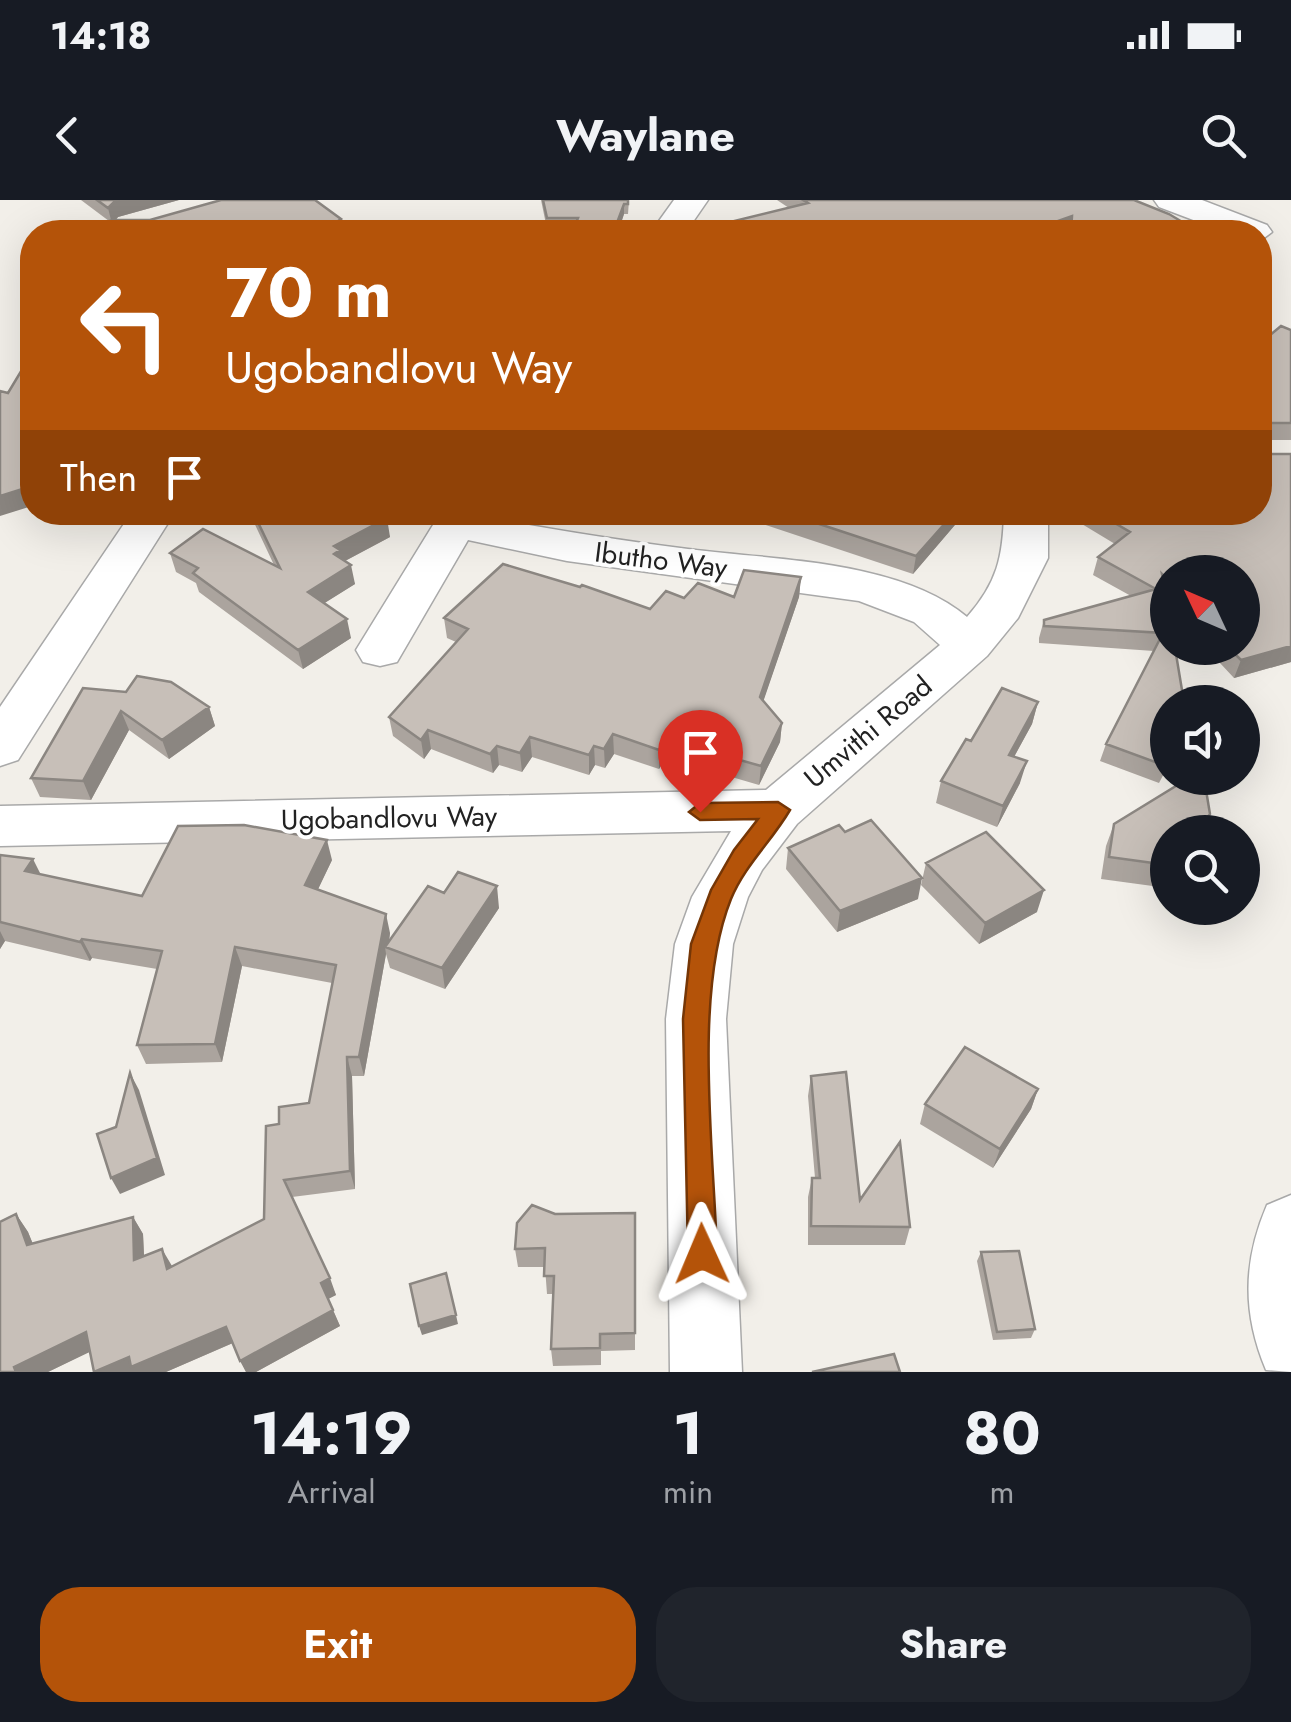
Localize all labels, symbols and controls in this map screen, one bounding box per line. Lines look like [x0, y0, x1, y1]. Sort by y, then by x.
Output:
text: 14:18 [50, 8, 151, 63]
text: Waylane [556, 103, 735, 168]
icon: back [40, 108, 95, 163]
icon: search [1196, 108, 1251, 163]
text: 70 m [225, 242, 392, 343]
icon: left [60, 260, 190, 390]
text: Ugobandlovu Way [225, 335, 572, 400]
text: Then [60, 450, 137, 505]
icon: arrive [157, 450, 212, 505]
street label: Ibutho Way [592, 532, 730, 589]
north arrow [1150, 555, 1260, 665]
map controls [1150, 555, 1260, 925]
street label: Umvithi Road [795, 666, 941, 798]
button: sound [1150, 685, 1260, 795]
pin [658, 710, 743, 813]
icon: arrive [673, 725, 728, 780]
street label: Ugobandlovu Way [281, 796, 498, 840]
button: search [1150, 815, 1260, 925]
position arrow [650, 1202, 754, 1306]
text: 14:19 [250, 1390, 413, 1477]
text: 1 [673, 1390, 703, 1477]
text: 80 [963, 1390, 1041, 1477]
text: Arrival [287, 1469, 376, 1515]
text: min [663, 1469, 713, 1515]
text: m [990, 1469, 1015, 1515]
button: Exit [40, 1587, 636, 1702]
button: Share [656, 1587, 1251, 1702]

